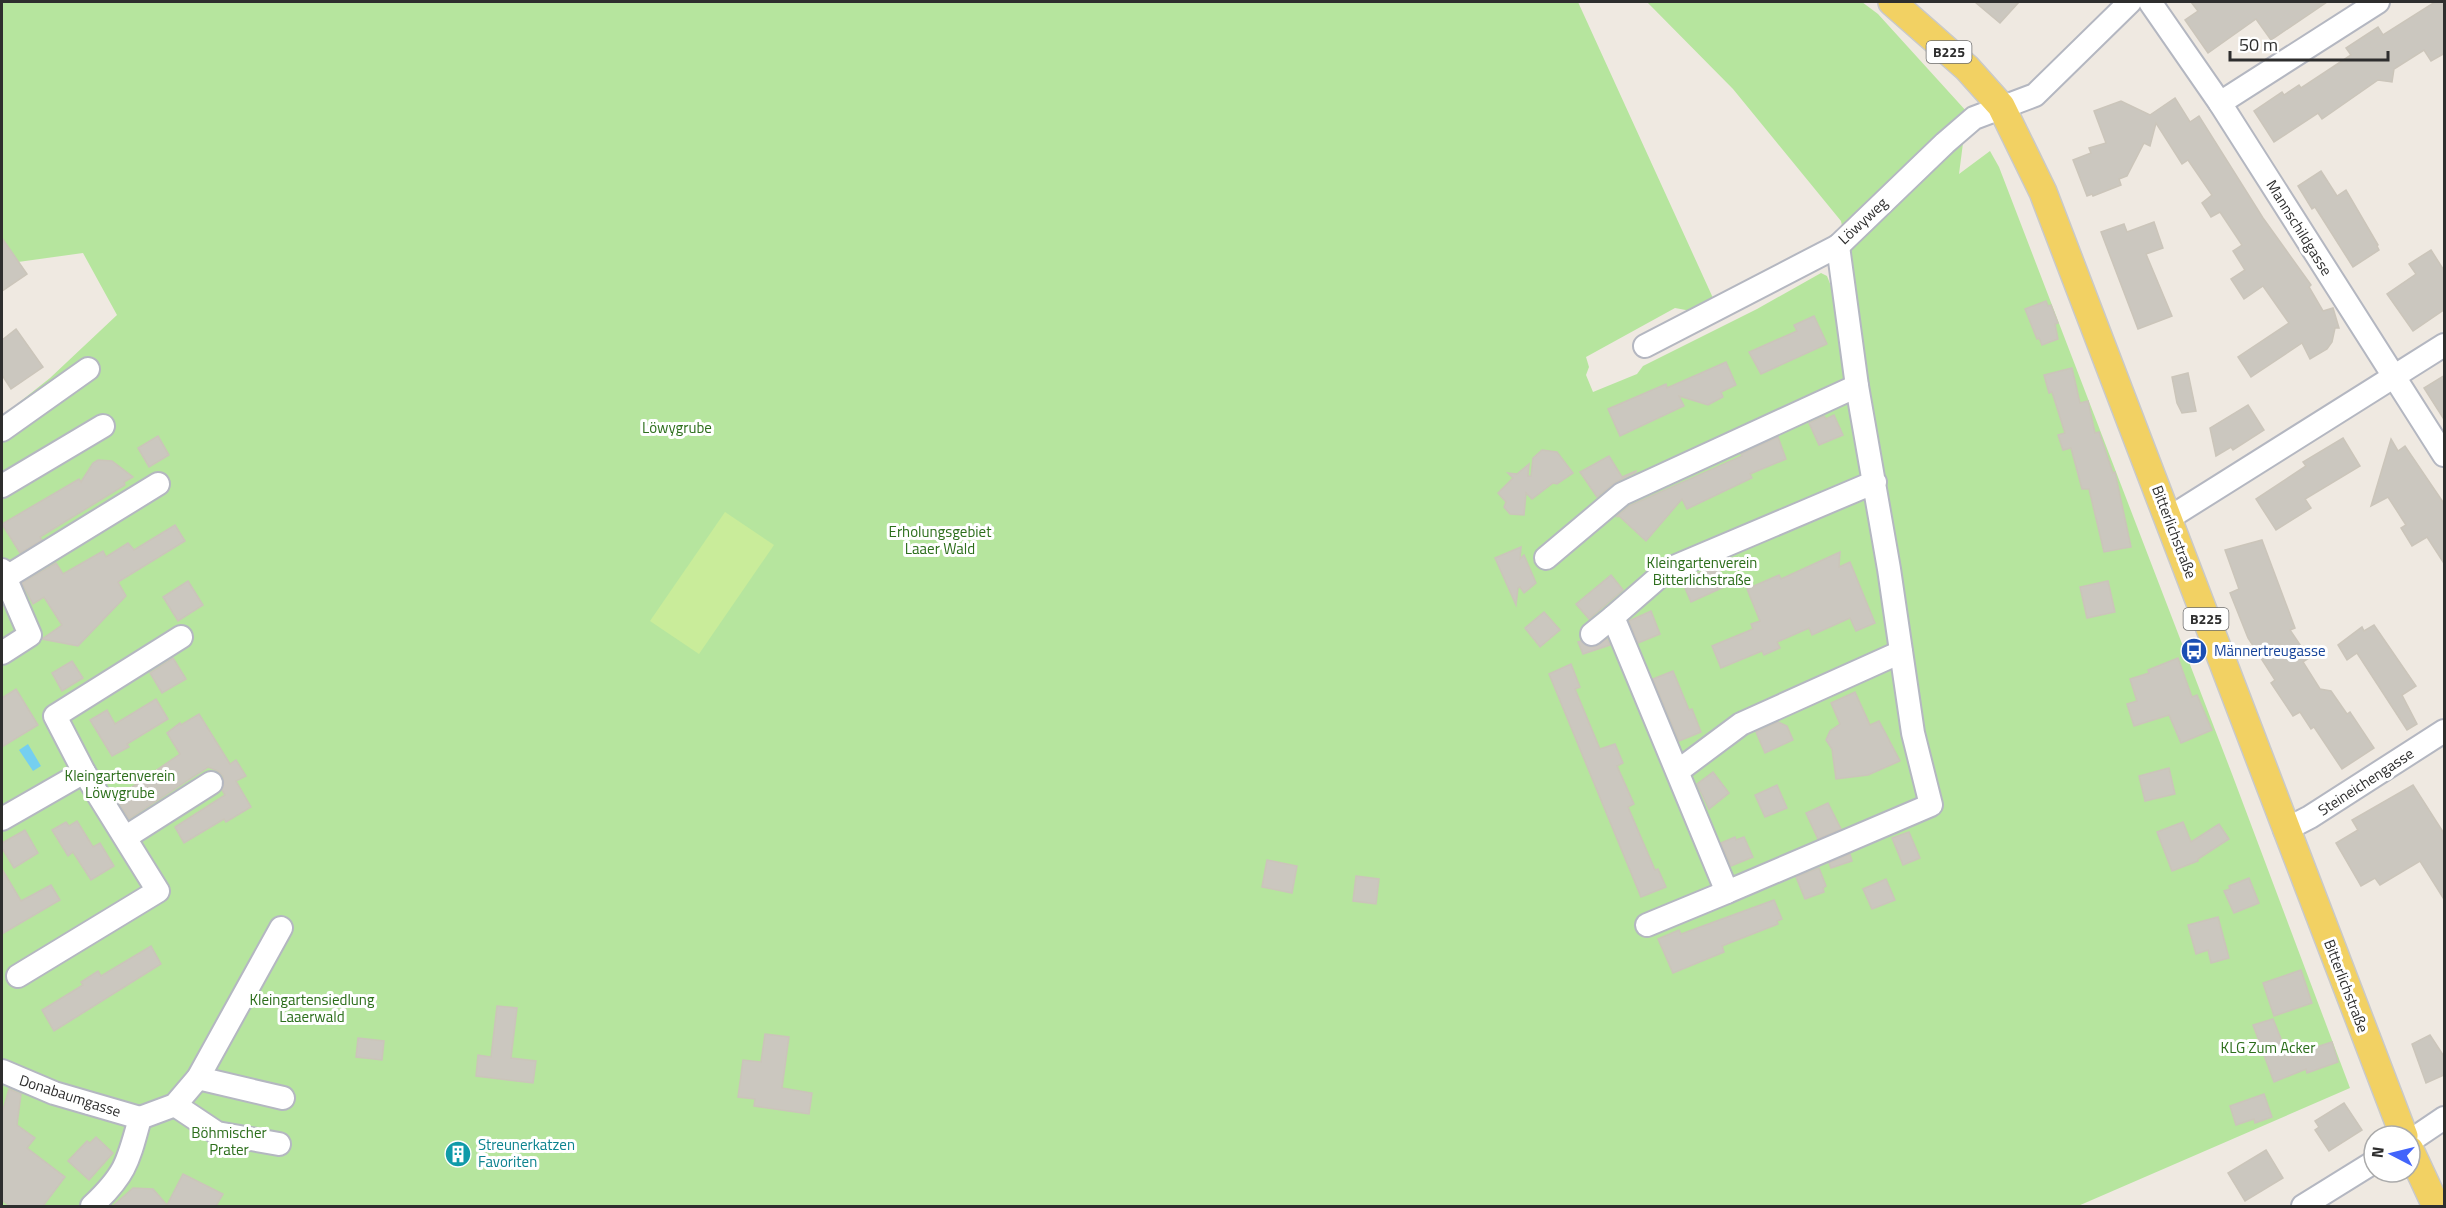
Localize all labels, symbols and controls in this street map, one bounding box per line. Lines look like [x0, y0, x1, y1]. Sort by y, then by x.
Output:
scale bar [2230, 24, 2388, 62]
text: 50 m [2239, 31, 2278, 58]
road number: B225 [1926, 41, 1972, 63]
street label: Mannschildgasse [2261, 175, 2338, 280]
street label: Löwyweg [1833, 191, 1893, 250]
park label: Löwygrube [642, 416, 712, 439]
street label: Bitterlichstraße [2146, 482, 2203, 582]
park label: Erholungsgebiet Laaer Wald [889, 520, 992, 560]
park label: Kleingartenverein Bitterlichstraße [1647, 551, 1757, 591]
road number: B225 [2184, 608, 2228, 630]
bus stop icon: Männertreugasse [2179, 636, 2209, 666]
place label: Männertreugasse [2214, 639, 2326, 662]
street label: Steineichengasse [2313, 742, 2418, 821]
park label: Kleingartenverein Löwygrube [65, 764, 175, 804]
street label: Bitterlichstraße [2318, 936, 2375, 1036]
park label: Kleingartensiedlung Laaerwald [249, 988, 375, 1028]
park label: KLG Zum Acker [2221, 1036, 2315, 1059]
street label: Donabaumgasse [16, 1068, 124, 1123]
park label: Böhmischer Prater [191, 1121, 267, 1161]
north arrow [2362, 1124, 2422, 1184]
place label: Streunerkatzen Favoriten [478, 1133, 575, 1173]
building icon: Streunerkatzen Favoriten [443, 1139, 473, 1169]
text: N [2365, 1145, 2390, 1159]

